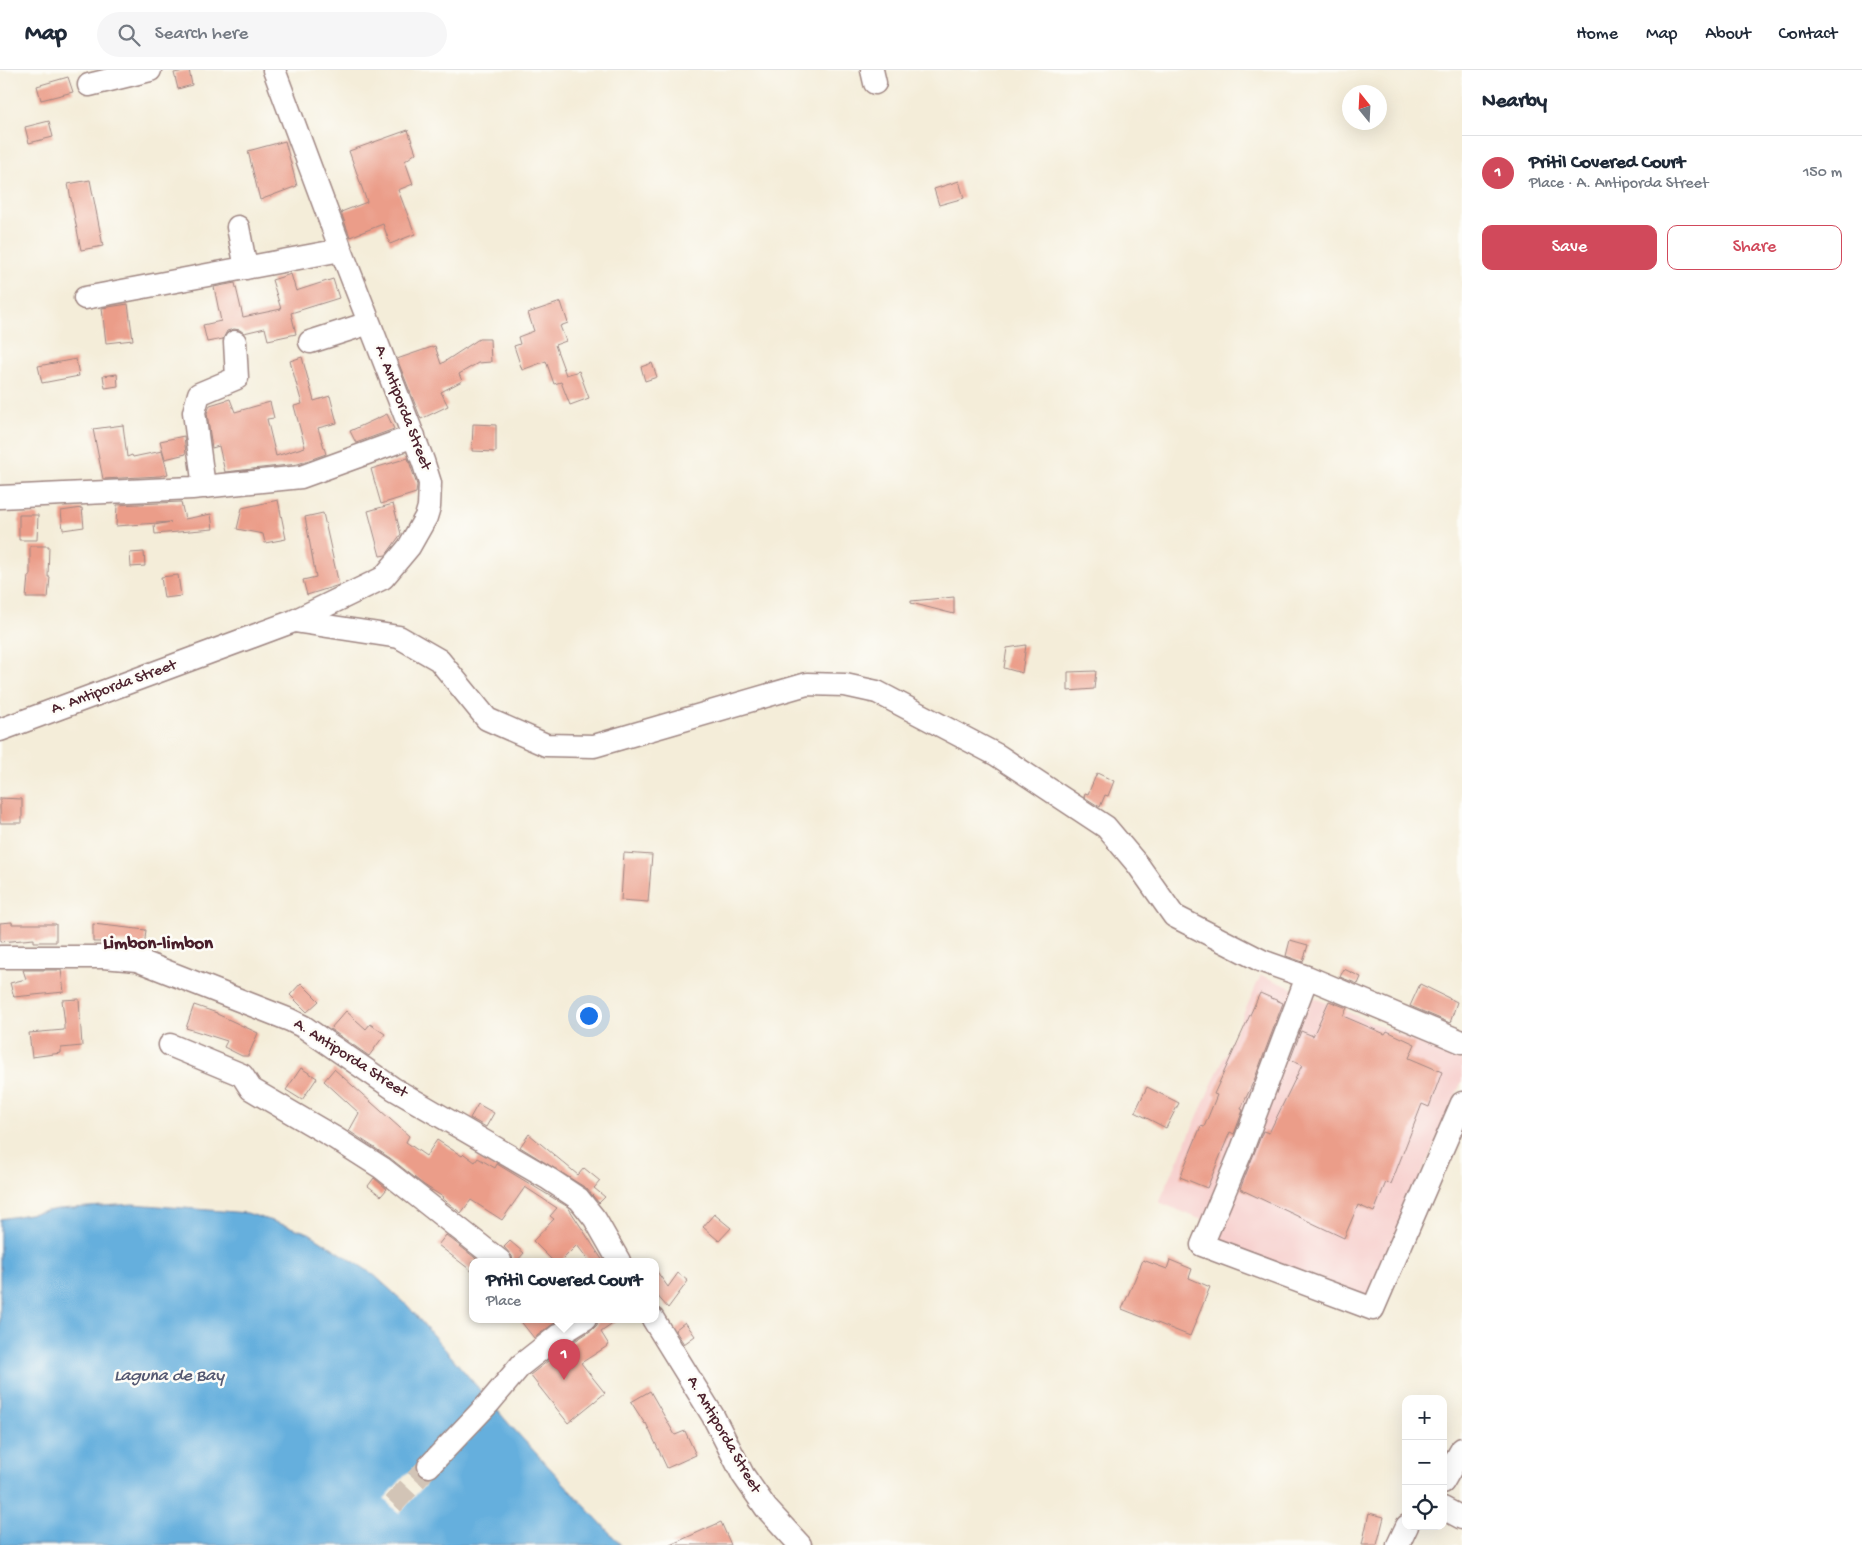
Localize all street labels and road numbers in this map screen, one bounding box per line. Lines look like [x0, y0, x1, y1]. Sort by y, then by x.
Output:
street label: A. Antiporda Street [370, 343, 435, 474]
street label: A. Antiporda Street [49, 656, 181, 719]
street label: A. Antiporda Street [290, 1015, 412, 1104]
street label: A. Antiporda Street [682, 1373, 765, 1498]

